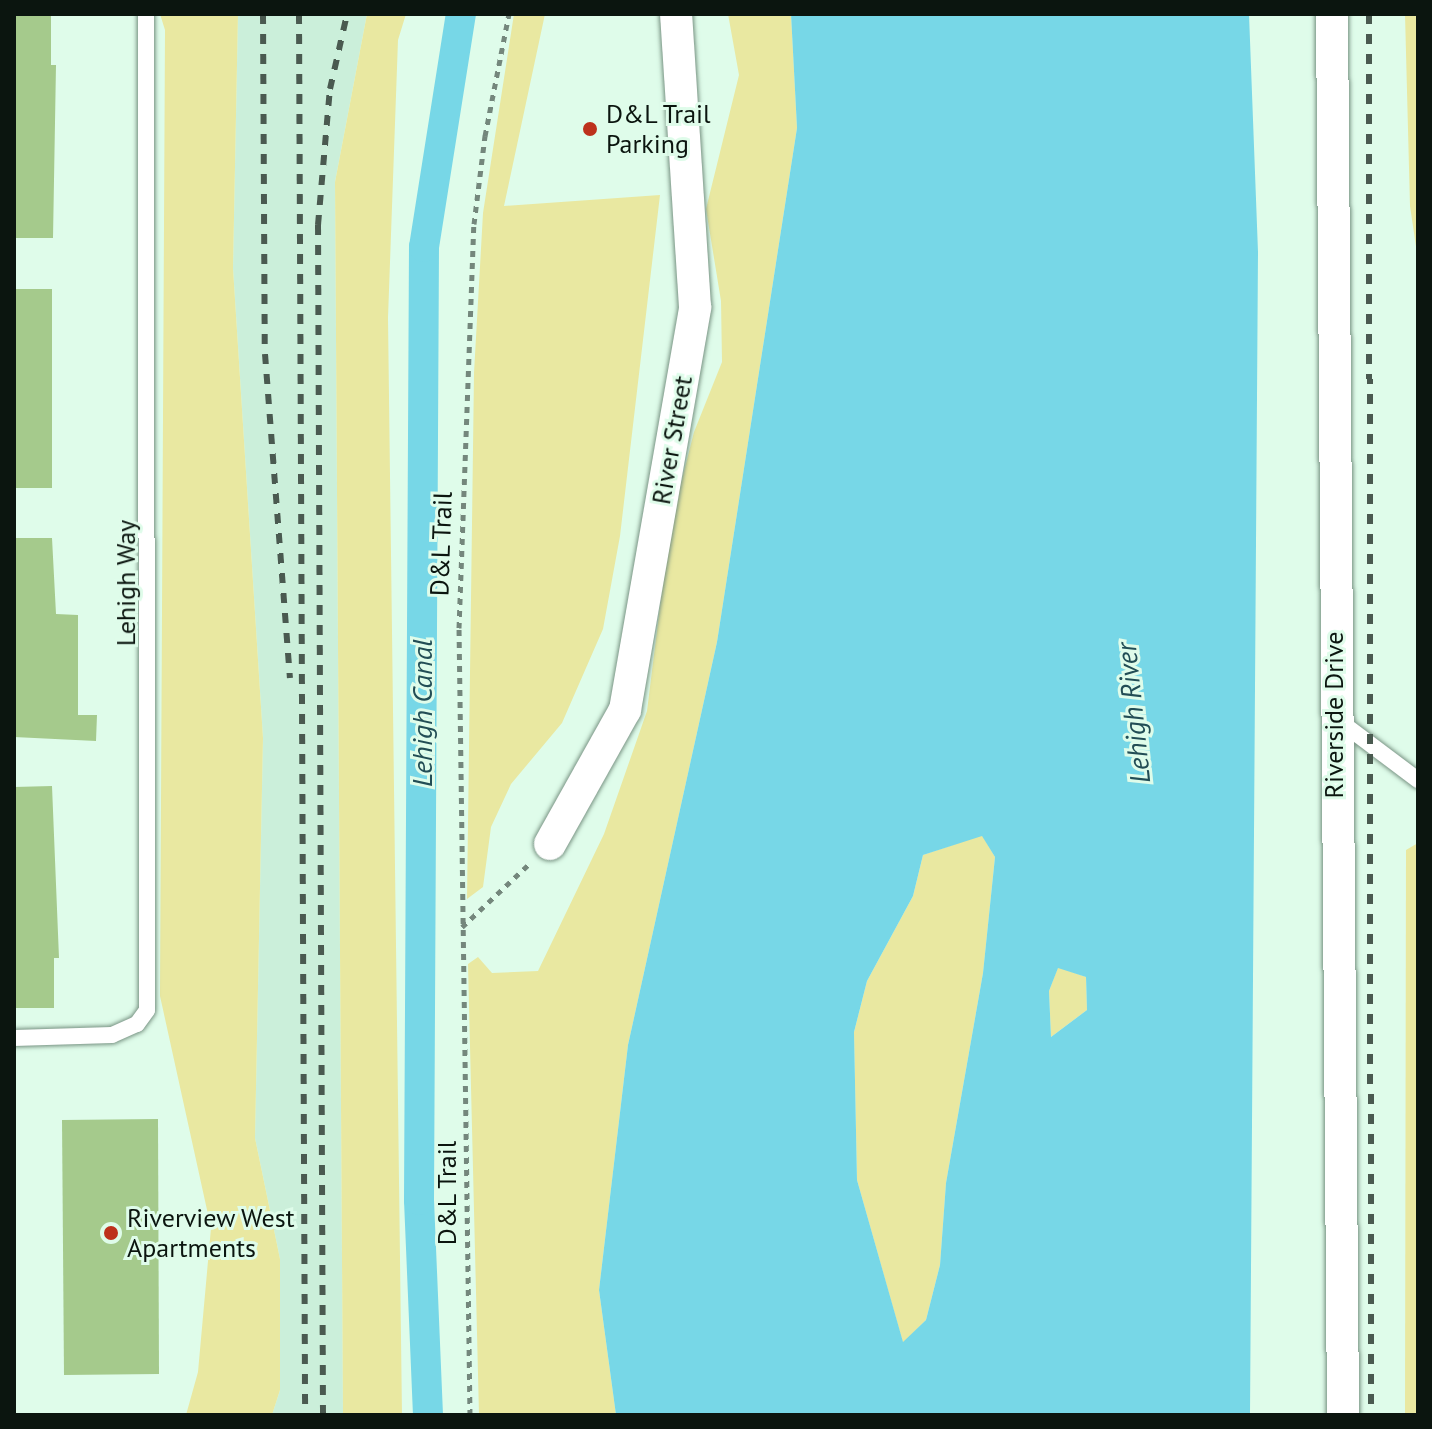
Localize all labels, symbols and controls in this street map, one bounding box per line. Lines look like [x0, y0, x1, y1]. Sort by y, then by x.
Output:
place label: D&L Trail Parking [606, 98, 713, 160]
marker: D&L Trail Parking [581, 120, 599, 138]
street label: River Street [645, 373, 699, 507]
street label: D&L Trail [424, 490, 458, 598]
street label: Lehigh Way [110, 520, 142, 646]
street label: Riverside Drive [1318, 631, 1350, 799]
water label: Lehigh Canal [405, 639, 439, 787]
water label: Lehigh River [1109, 641, 1157, 785]
street label: D&L Trail [431, 1140, 463, 1246]
place label: Riverview West Apartments [127, 1202, 296, 1264]
marker: Riverview West Apartments [102, 1224, 120, 1242]

